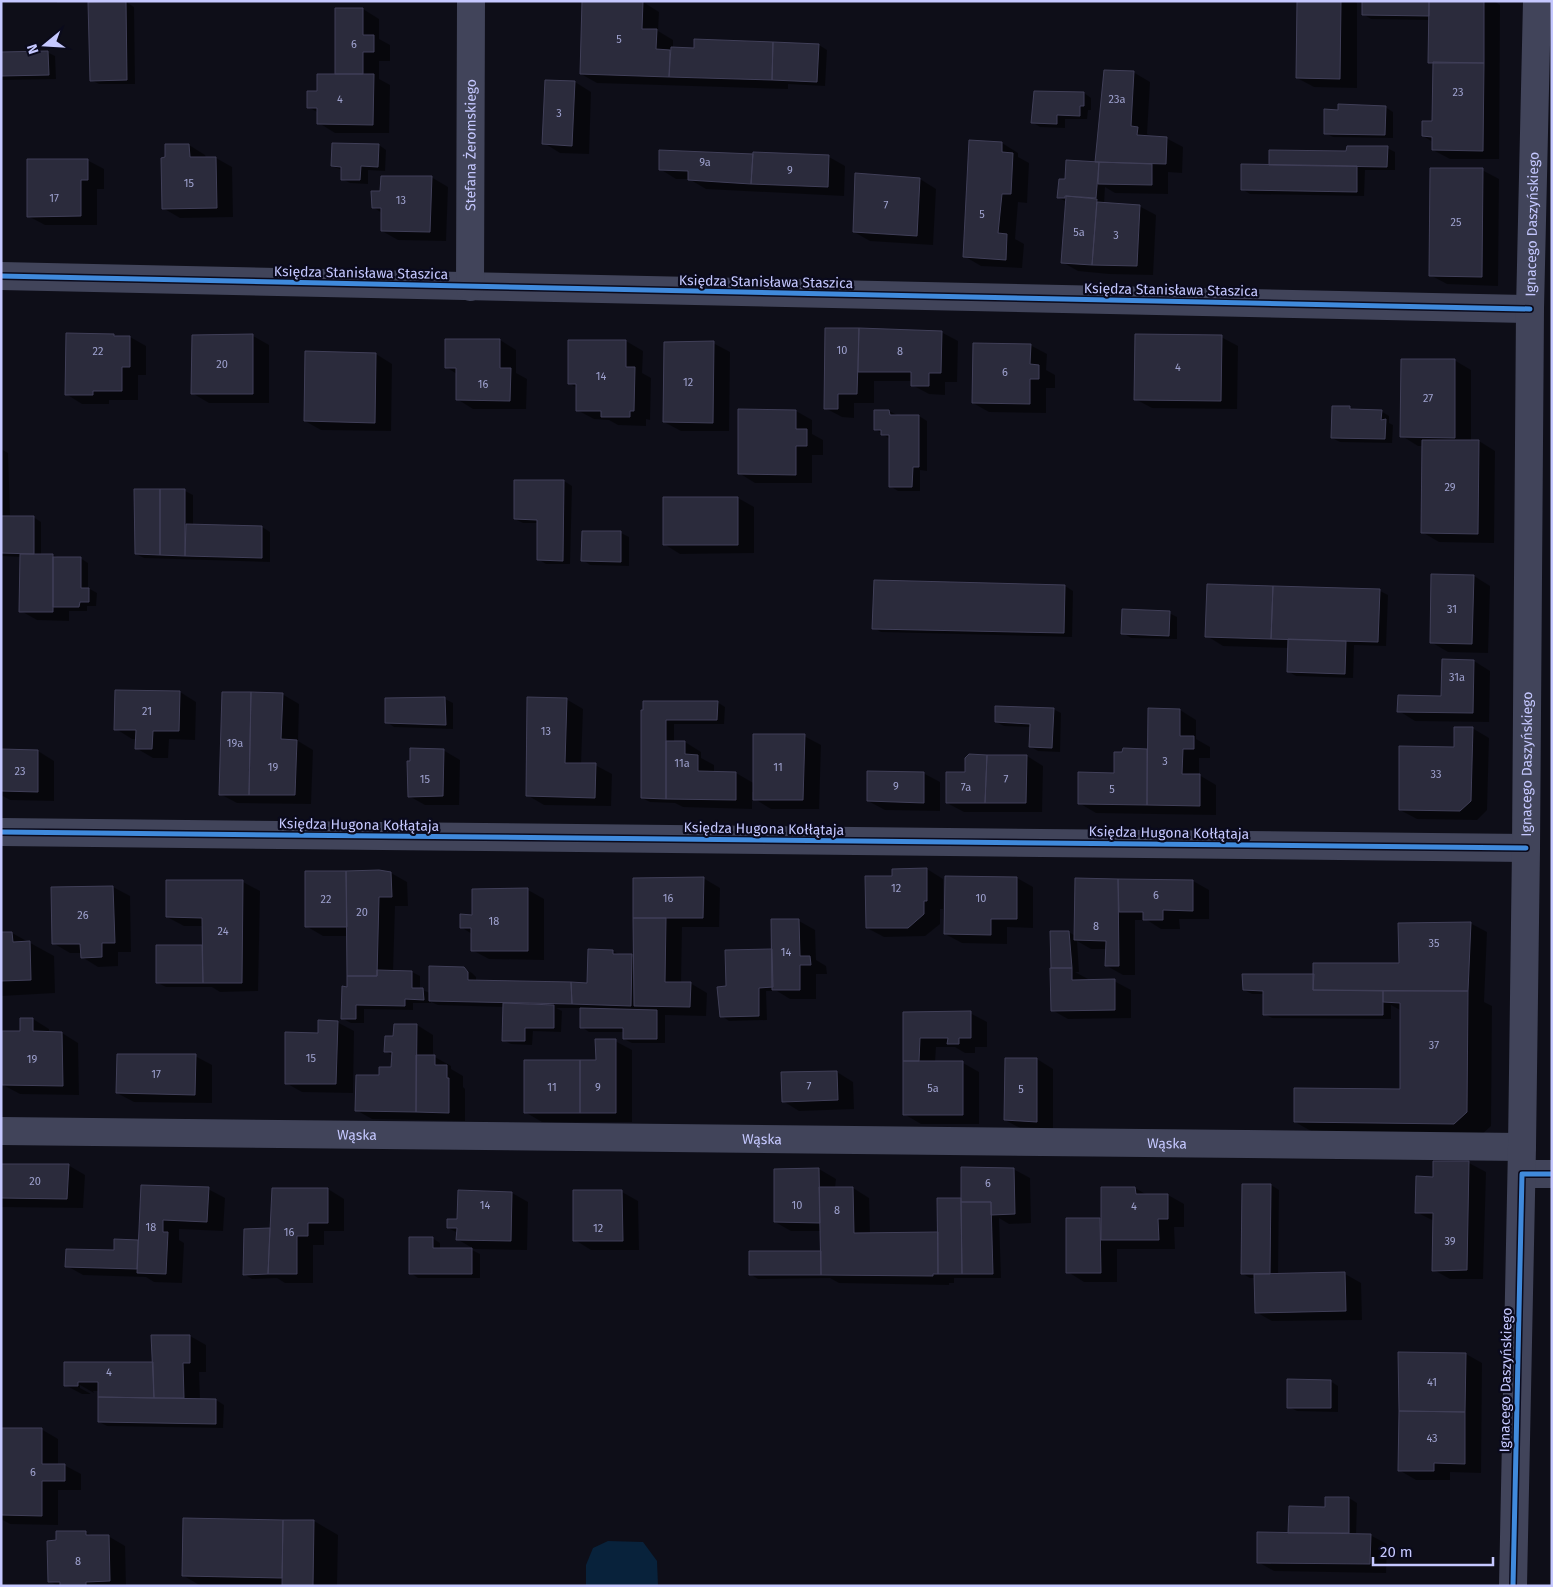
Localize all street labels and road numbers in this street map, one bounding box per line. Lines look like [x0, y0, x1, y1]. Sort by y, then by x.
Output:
street label: Stefana Żeromskiego [461, 79, 479, 211]
street label: Ignacego Daszyńskiego [1522, 151, 1542, 297]
street label: Księdza Stanisława Staszica [274, 263, 448, 283]
street label: Księdza Stanisława Staszica [679, 272, 853, 292]
street label: Księdza Stanisława Staszica [1084, 280, 1258, 300]
street label: Ignacego Daszyńskiego [1518, 692, 1536, 837]
street label: Księdza Hugona Kołłątaja [279, 815, 439, 835]
street label: Księdza Hugona Kołłątaja [684, 819, 844, 839]
street label: Księdza Hugona Kołłątaja [1089, 823, 1249, 843]
street label: Wąska [337, 1126, 377, 1143]
street label: Wąska [742, 1130, 782, 1148]
street label: Wąska [1147, 1135, 1187, 1152]
street label: Ignacego Daszyńskiego [1496, 1307, 1516, 1453]

